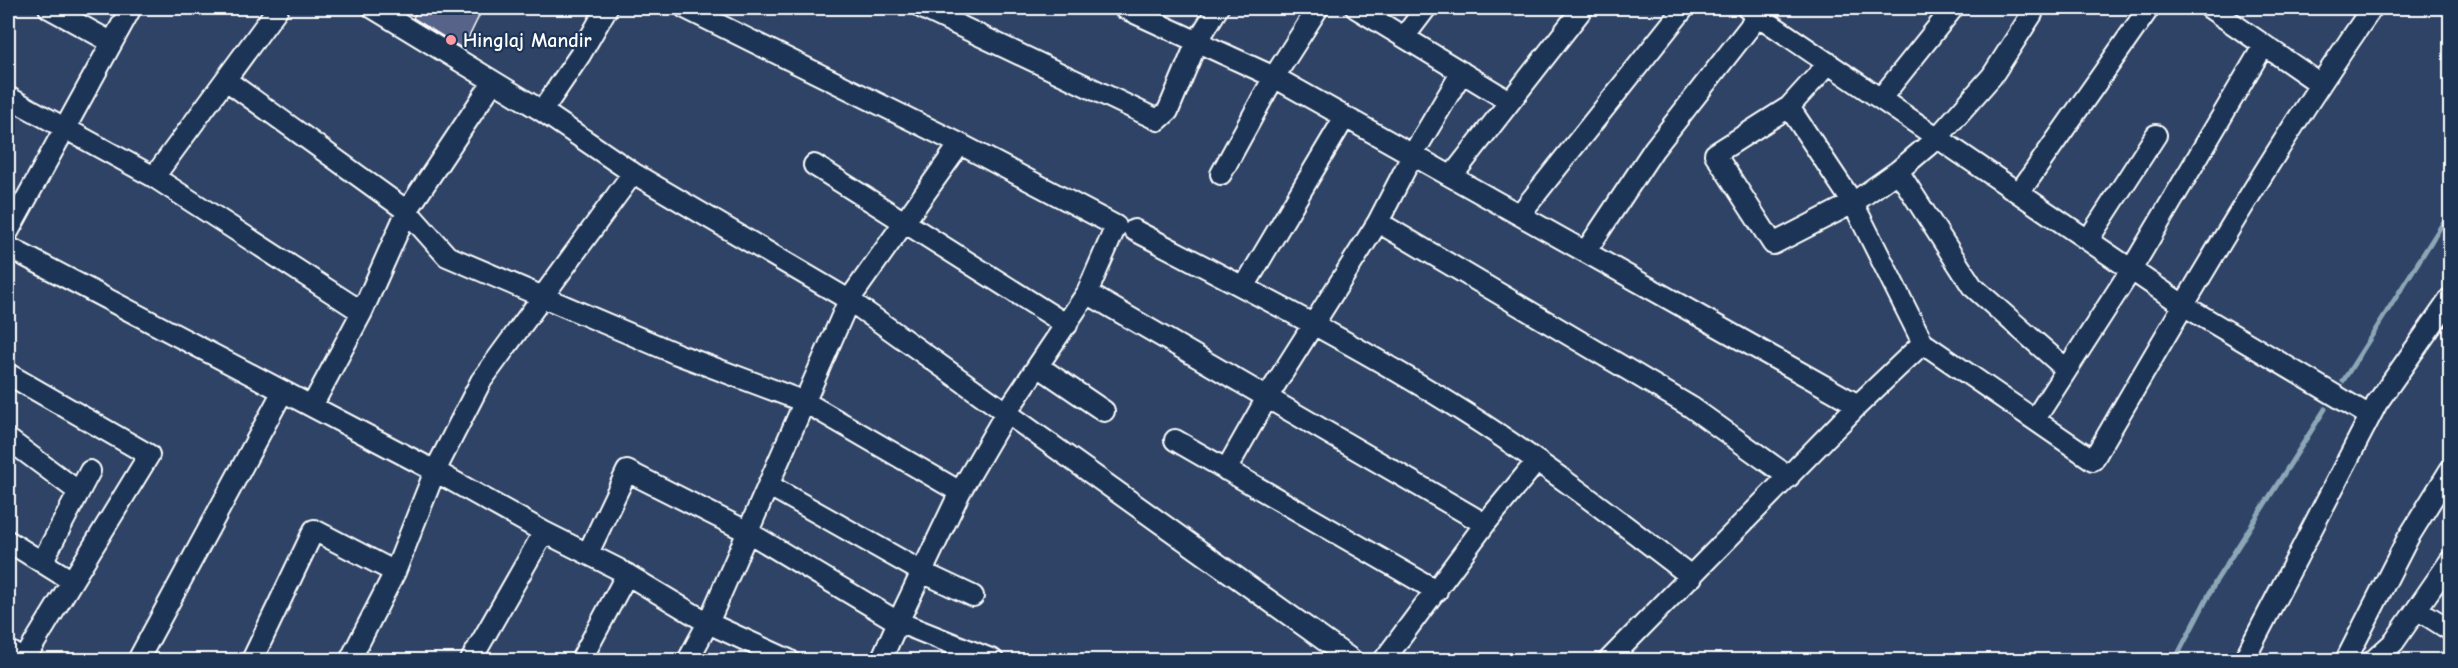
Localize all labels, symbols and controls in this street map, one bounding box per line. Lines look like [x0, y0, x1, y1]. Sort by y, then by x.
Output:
place label: Hinglaj Mandir [463, 29, 592, 52]
marker: Hinglaj Mandir [444, 33, 458, 47]

